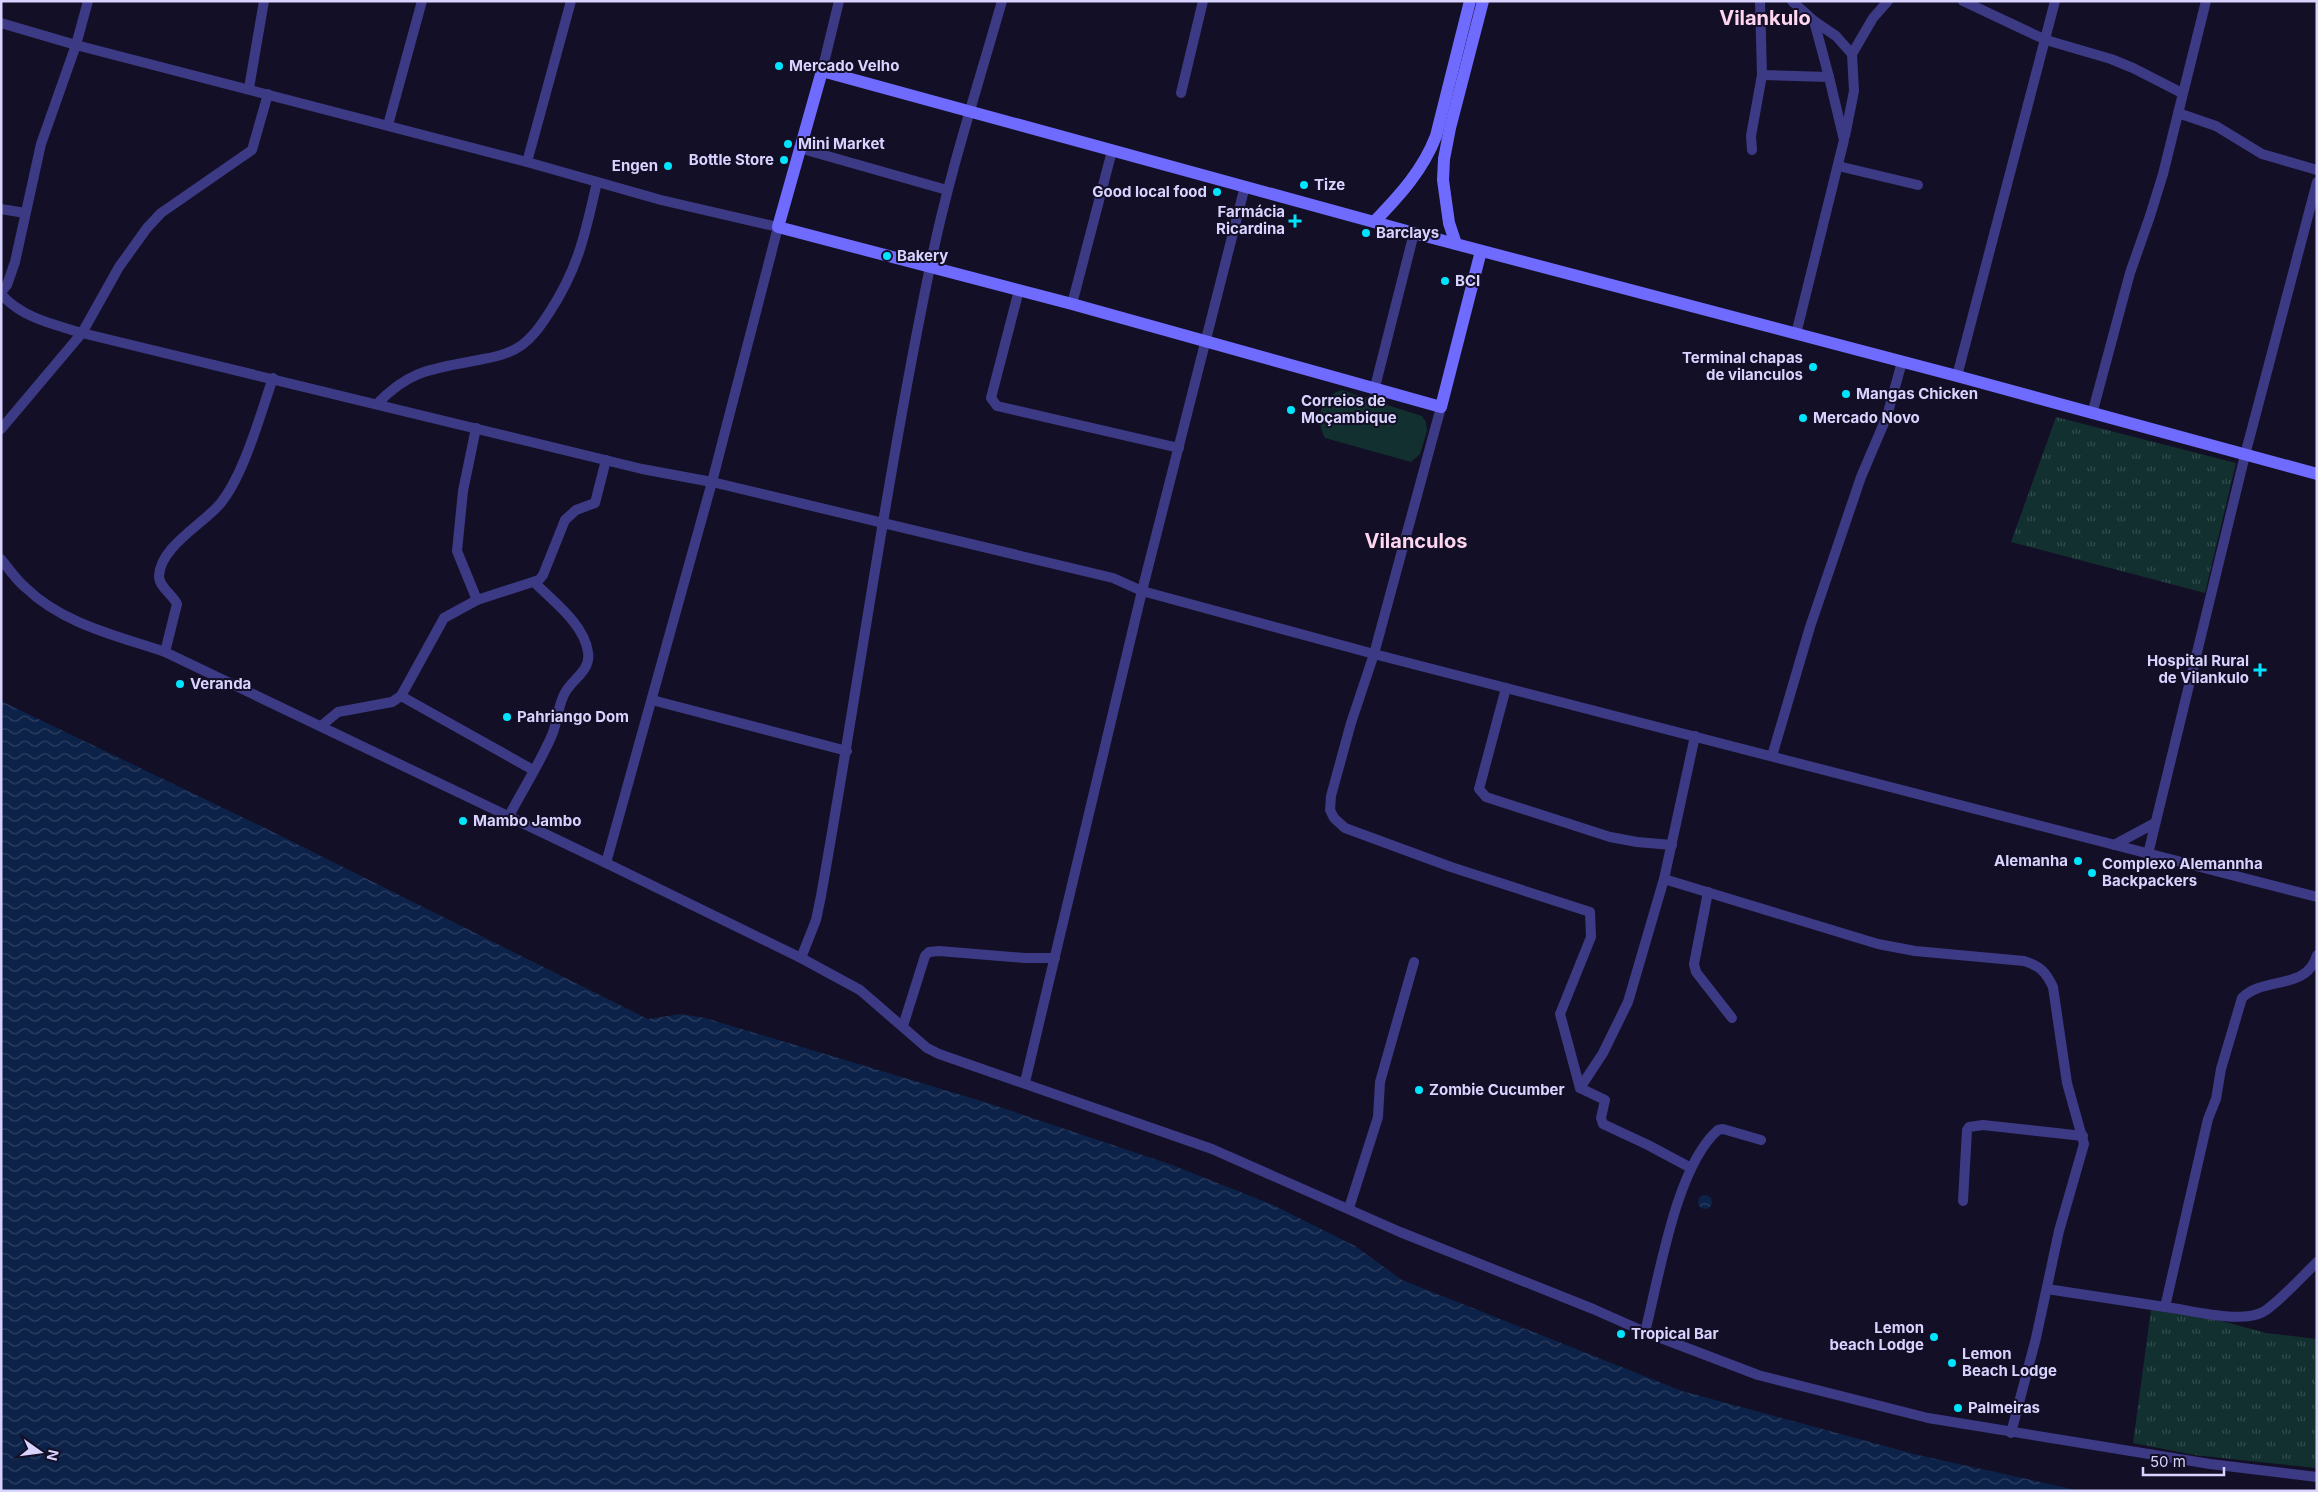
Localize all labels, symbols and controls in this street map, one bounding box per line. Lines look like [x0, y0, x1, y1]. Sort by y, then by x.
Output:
district label: Vilankulo [1719, 6, 1811, 30]
place label: Mercado Velho [789, 56, 899, 75]
marker: Mercado Velho [773, 60, 785, 72]
place label: Mini Market [798, 134, 885, 153]
marker: Mini Market [782, 138, 794, 150]
place label: Bottle Store [689, 150, 774, 169]
marker: Bottle Store [778, 154, 790, 166]
place label: Engen [612, 156, 658, 175]
marker: Engen [662, 160, 674, 172]
place label: Tize [1314, 175, 1345, 194]
marker: Tize [1298, 179, 1310, 191]
place label: Good local food [1092, 182, 1207, 201]
marker: Good local food [1211, 186, 1223, 198]
place label: Farmácia Ricardina [1216, 202, 1285, 238]
marker: Farmácia Ricardina [1289, 215, 1301, 227]
place label: Barclays [1376, 223, 1439, 242]
marker: Barclays [1360, 227, 1372, 239]
place label: Bakery [897, 246, 948, 265]
marker: Bakery [881, 250, 893, 262]
place label: BCI [1455, 271, 1480, 290]
marker: BCI [1439, 275, 1451, 287]
place label: Terminal chapas de vilanculos [1682, 348, 1803, 384]
marker: Terminal chapas de vilanculos [1807, 361, 1819, 373]
place label: Mangas Chicken [1856, 384, 1978, 403]
marker: Mangas Chicken [1840, 388, 1852, 400]
place label: Correios de Moçambique [1301, 391, 1397, 427]
marker: Correios de Moçambique [1285, 404, 1297, 416]
place label: Mercado Novo [1813, 408, 1920, 427]
marker: Mercado Novo [1797, 412, 1809, 424]
district label: Vilanculos [1365, 529, 1467, 553]
place label: Hospital Rural de Vilankulo [2147, 651, 2249, 687]
marker: Hospital Rural de Vilankulo [2253, 663, 2267, 677]
place label: Veranda [190, 674, 251, 693]
marker: Veranda [174, 678, 186, 690]
place label: Pahriango Dom [517, 707, 629, 726]
marker: Pahriango Dom [501, 711, 513, 723]
place label: Mambo Jambo [473, 811, 581, 830]
marker: Mambo Jambo [457, 815, 469, 827]
place label: Alemanha [1994, 851, 2068, 870]
place label: Complexo Alemannha Backpackers [2102, 854, 2263, 890]
marker: Alemanha [2072, 855, 2084, 867]
marker: Complexo Alemannha Backpackers [2086, 867, 2098, 879]
place label: Zombie Cucumber [1429, 1080, 1565, 1099]
marker: Zombie Cucumber [1413, 1084, 1425, 1096]
place label: Lemon beach Lodge [1829, 1318, 1924, 1354]
place label: Tropical Bar [1631, 1324, 1719, 1343]
marker: Tropical Bar [1615, 1328, 1627, 1340]
marker: Lemon beach Lodge [1928, 1331, 1940, 1343]
place label: Lemon Beach Lodge [1962, 1344, 2057, 1380]
marker: Lemon Beach Lodge [1946, 1357, 1958, 1369]
place label: Palmeiras [1968, 1398, 2040, 1417]
marker: Palmeiras [1952, 1402, 1964, 1414]
north arrow [15, 1427, 65, 1477]
scale bar [2143, 1444, 2224, 1476]
text: N [44, 1448, 63, 1462]
text: 50 m [2150, 1452, 2186, 1471]

